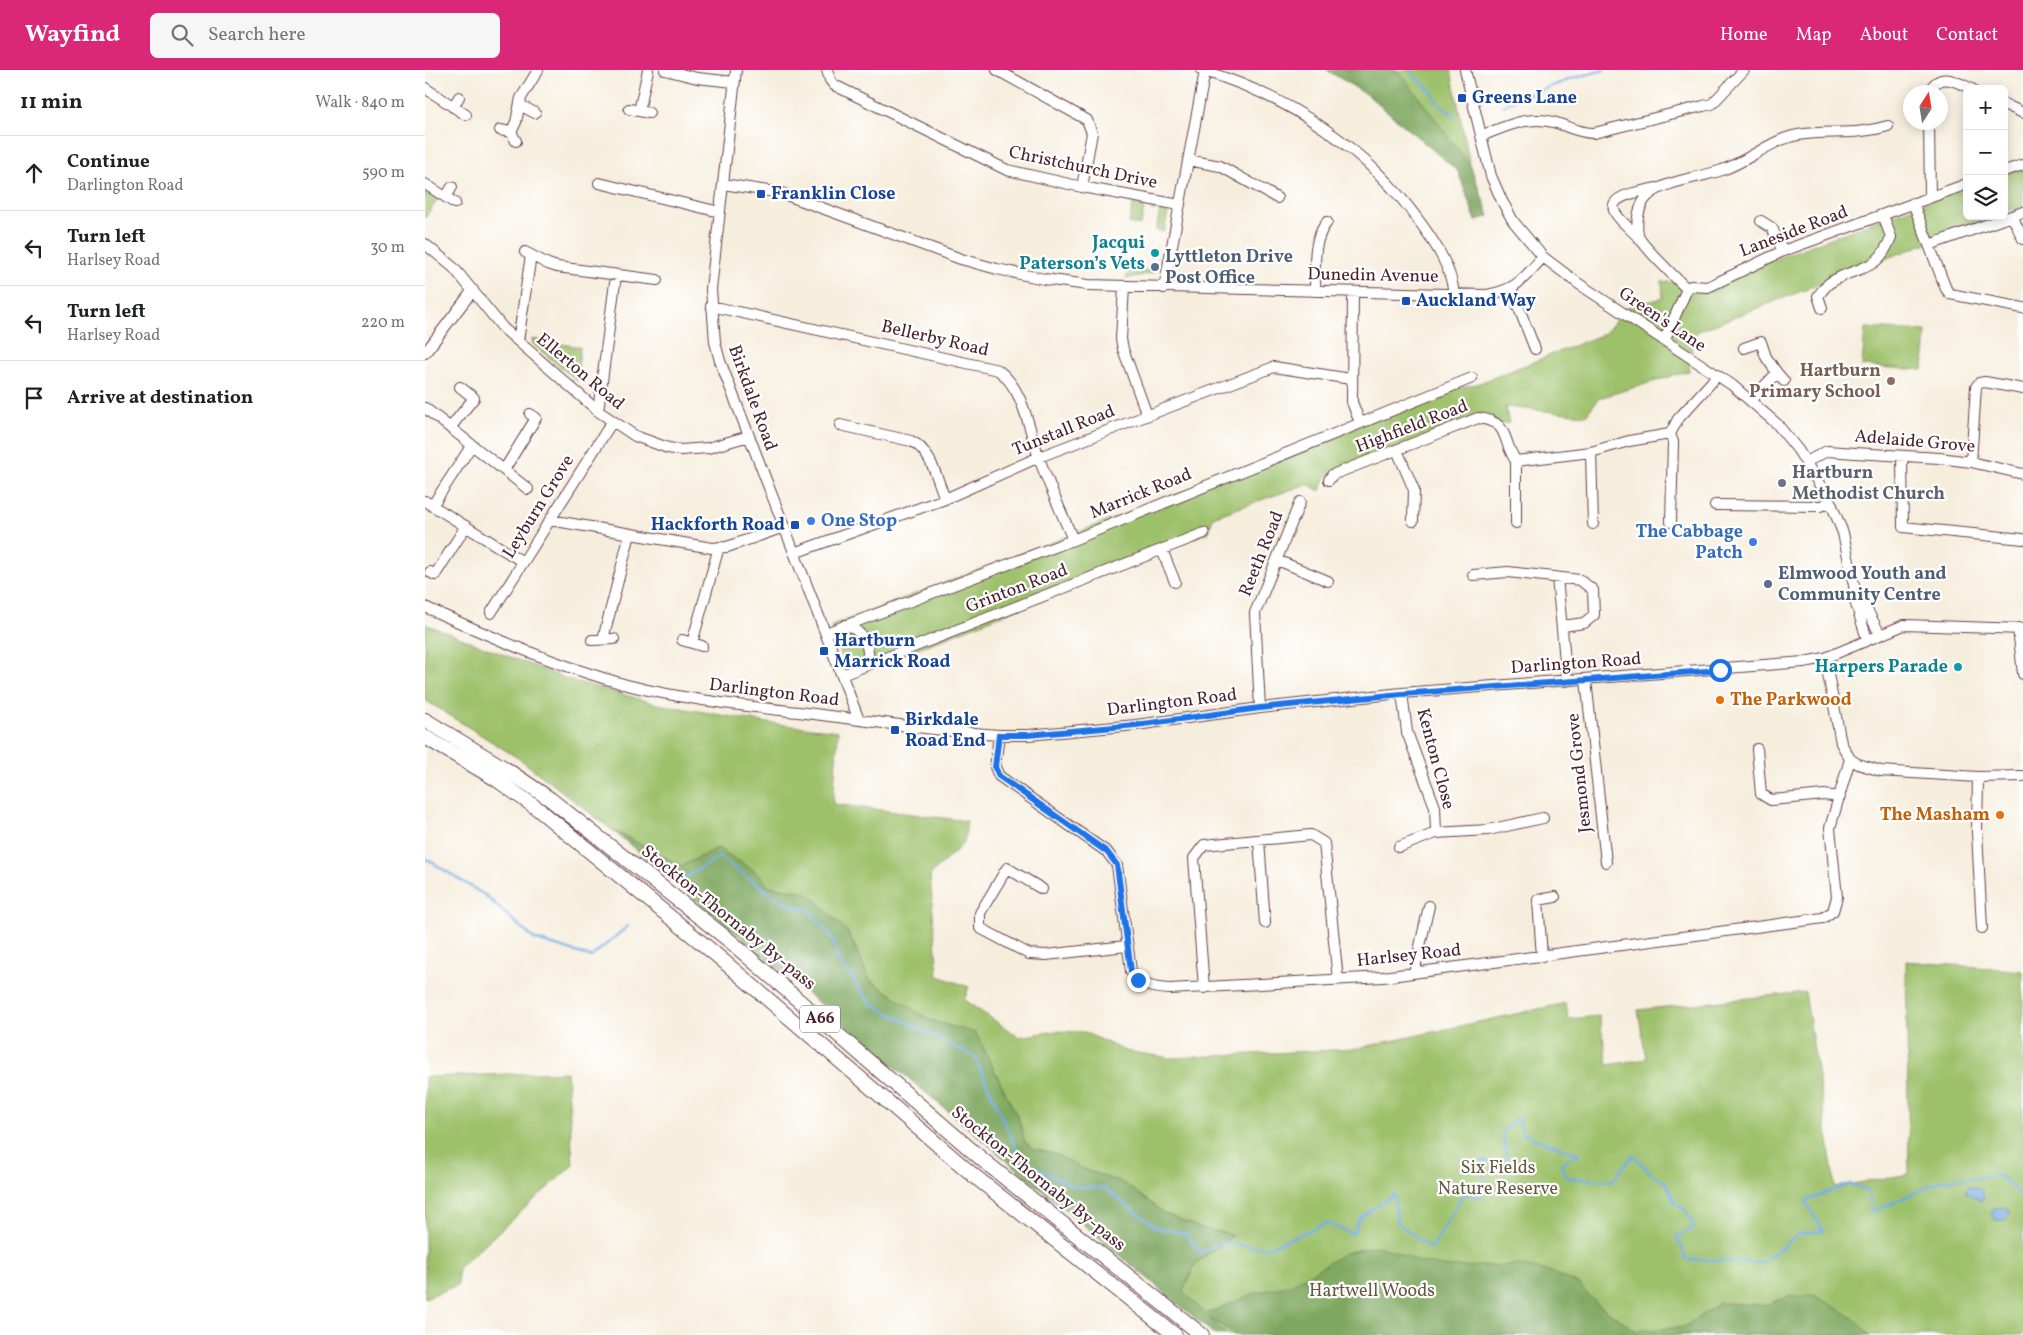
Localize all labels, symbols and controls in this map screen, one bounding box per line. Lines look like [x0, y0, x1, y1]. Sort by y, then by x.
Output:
search box [150, 13, 500, 58]
text: Wayfind [25, 18, 120, 52]
icon: search [168, 21, 196, 49]
text: Search here [208, 22, 305, 48]
text: Home [1720, 23, 1768, 48]
text: Map [1796, 23, 1832, 48]
text: About [1860, 23, 1908, 48]
text: Contact [1936, 23, 1998, 48]
north arrow [1903, 85, 1948, 130]
map controls [1963, 85, 2008, 220]
button: + [1963, 85, 2008, 130]
place label: Greens Lane [1472, 86, 1577, 111]
text: 11 min [20, 88, 83, 117]
text: Walk · 840 m [315, 92, 405, 114]
marker: Greens Lane [1456, 92, 1468, 104]
button: − [1963, 130, 2008, 175]
street label: Christchurch Drive [1006, 140, 1160, 196]
text: Continue [67, 149, 150, 175]
icon: ahead [20, 159, 48, 187]
text: 590 m [362, 162, 405, 184]
text: Darlington Road [67, 175, 184, 197]
button: layers [1963, 175, 2008, 220]
place label: Franklin Close [771, 182, 895, 207]
marker: Franklin Close [755, 188, 767, 200]
street label: Laneside Road [1736, 200, 1852, 264]
text: Turn left [67, 224, 146, 250]
place label: Jacqui Paterson’s Vets [1019, 231, 1145, 277]
icon: left [20, 234, 48, 262]
text: 30 m [370, 237, 405, 259]
place label: Lyttleton Drive Post Office [1165, 245, 1293, 291]
marker: Jacqui Paterson’s Vets [1149, 247, 1161, 259]
text: Harlsey Road [67, 250, 160, 272]
marker: Lyttleton Drive Post Office [1149, 261, 1161, 273]
street label: Dunedin Avenue [1307, 262, 1439, 290]
street label: Green's Lane [1613, 281, 1711, 359]
place label: Auckland Way [1416, 289, 1536, 314]
marker: Auckland Way [1400, 295, 1412, 307]
text: Turn left [67, 299, 146, 325]
icon: left [20, 309, 48, 337]
text: 220 m [361, 312, 405, 334]
street label: Bellerby Road [879, 314, 991, 364]
text: Harlsey Road [67, 325, 160, 347]
street label: Ellerton Road [530, 328, 630, 416]
street label: Birkdale Road [721, 342, 783, 454]
place label: Hartburn Primary School [1749, 359, 1881, 405]
marker: Hartburn Primary School [1885, 375, 1897, 387]
icon: arrive [20, 384, 48, 412]
text: Arrive at destination [67, 385, 253, 411]
street label: Highfield Road [1352, 394, 1472, 460]
street label: Tunstall Road [1009, 399, 1119, 463]
street label: Adelaide Grove [1854, 424, 1976, 460]
street label: Leyburn Grove [497, 450, 581, 564]
place label: Hartburn Methodist Church [1792, 461, 1945, 507]
street label: Marrick Road [1086, 462, 1196, 526]
marker: Hartburn Methodist Church [1776, 477, 1788, 489]
street label: Reeth Road [1233, 507, 1291, 601]
place label: One Stop [821, 509, 897, 534]
place label: Hackforth Road [651, 513, 785, 538]
marker: One Stop [805, 515, 817, 527]
marker: Hackforth Road [789, 519, 801, 531]
place label: The Cabbage Patch [1635, 520, 1743, 566]
marker: The Cabbage Patch [1747, 536, 1759, 548]
street label: Grinton Road [962, 558, 1072, 620]
place label: Elmwood Youth and Community Centre [1778, 562, 1947, 608]
marker: Elmwood Youth and Community Centre [1762, 578, 1774, 590]
place label: Hartburn Marrick Road [834, 629, 950, 675]
marker: Hartburn Marrick Road [818, 645, 830, 657]
street label: Darlington Road [1510, 647, 1642, 681]
place label: Harpers Parade [1815, 655, 1948, 680]
route start [1709, 659, 1732, 682]
marker: Harpers Parade [1952, 661, 1964, 673]
street label: Darlington Road [707, 673, 841, 713]
street label: Darlington Road [1105, 683, 1239, 723]
place label: The Parkwood [1730, 688, 1852, 713]
marker: The Parkwood [1714, 694, 1726, 706]
street label: Kenton Close [1409, 706, 1461, 812]
place label: Birkdale Road End [905, 708, 986, 754]
street label: Jesmond Grove [1561, 712, 1599, 834]
marker: Birkdale Road End [889, 724, 901, 736]
place label: The Masham [1880, 803, 1990, 828]
marker: The Masham [1994, 809, 2006, 821]
street label: Stockton-Thornaby By-pass [635, 840, 821, 996]
street label: Harlsey Road [1356, 938, 1462, 974]
route end [1127, 969, 1150, 992]
road number: A66 [800, 1006, 840, 1032]
street label: Stockton-Thornaby By-pass [945, 1101, 1131, 1257]
park label: Six Fields Nature Reserve [1438, 1156, 1558, 1202]
park label: Hartwell Woods [1309, 1279, 1435, 1304]

